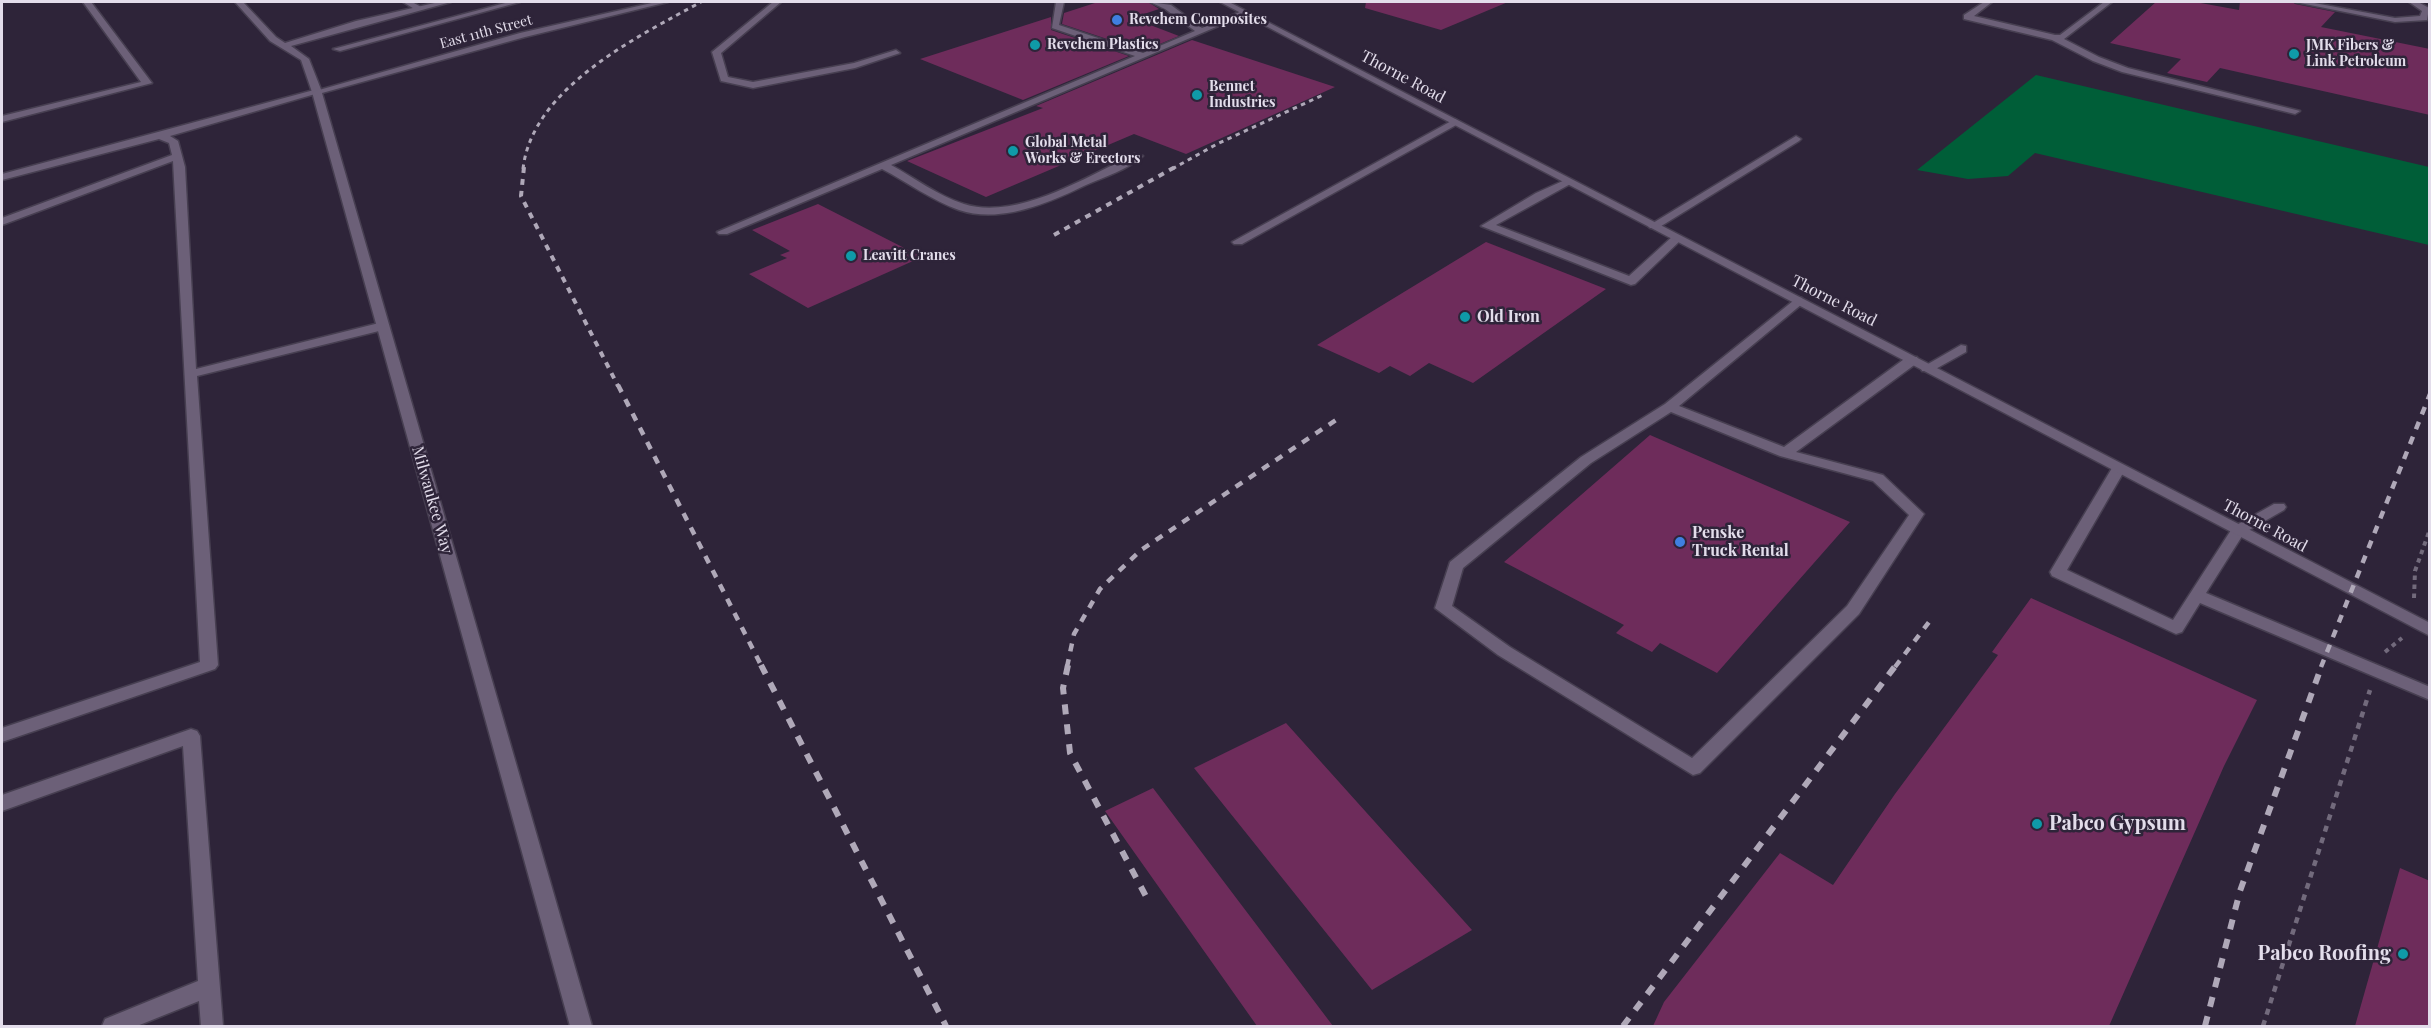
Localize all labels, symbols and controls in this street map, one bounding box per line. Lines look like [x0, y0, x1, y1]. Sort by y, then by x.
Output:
street label: East 11th Street [438, 12, 534, 52]
place label: Revchem Composites [1129, 12, 1267, 28]
marker: Revchem Composites [1110, 13, 1124, 27]
place label: Revchem Plastics [1047, 37, 1159, 53]
marker: Revchem Plastics [1028, 38, 1042, 52]
place label: JMK Fibers & Link Petroleum [2306, 38, 2406, 70]
street label: Thorne Road [1357, 47, 1449, 107]
marker: JMK Fibers & Link Petroleum [2287, 47, 2301, 61]
place label: Bennet Industries [1209, 79, 1276, 112]
marker: Bennet Industries [1190, 88, 1204, 102]
place label: Global Metal Works & Erectors [1025, 135, 1140, 168]
marker: Global Metal Works & Erectors [1006, 144, 1020, 158]
place label: Leavitt Cranes [863, 248, 956, 264]
marker: Leavitt Cranes [844, 249, 858, 263]
street label: Thorne Road [1788, 271, 1880, 331]
place label: Old Iron [1477, 307, 1540, 327]
marker: Old Iron [1458, 310, 1472, 324]
street label: Milwaukee Way [407, 444, 457, 556]
street label: Thorne Road [2219, 496, 2311, 556]
place label: Penske Truck Rental [1692, 523, 1789, 561]
marker: Penske Truck Rental [1673, 535, 1687, 549]
place label: Pabco Gypsum [2049, 812, 2186, 836]
marker: Pabco Gypsum [2030, 817, 2044, 831]
place label: Pabco Roofing [2258, 942, 2391, 966]
marker: Pabco Roofing [2396, 947, 2410, 961]

